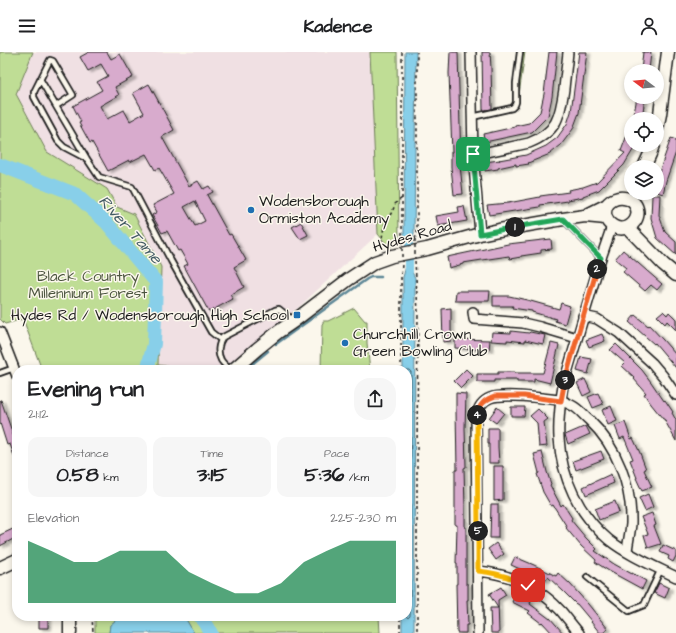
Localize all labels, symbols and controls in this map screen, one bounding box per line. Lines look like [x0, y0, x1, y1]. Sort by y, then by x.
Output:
text: Kadence [303, 14, 373, 39]
icon: menu [16, 15, 38, 37]
icon: person [638, 15, 660, 37]
north arrow [624, 64, 664, 104]
map controls [624, 64, 664, 200]
button: locate [624, 112, 664, 152]
pin [456, 137, 490, 171]
icon: arrive [462, 143, 484, 165]
button: layers [624, 160, 664, 200]
water label: River Tame [94, 191, 168, 270]
place label: Wodensborough Ormiston Academy [259, 191, 389, 230]
marker: Wodensborough Ormiston Academy [246, 205, 256, 215]
street label: Hydes Road [370, 215, 455, 259]
pin: 1 [505, 217, 525, 237]
text: 1 [514, 219, 516, 234]
pin: 2 [587, 259, 607, 279]
text: 2 [594, 261, 600, 276]
park label: Black Country Millennium Forest [29, 266, 147, 304]
place label: Hydes Rd / Wodensborough High School [11, 305, 289, 327]
marker: Hydes Rd / Wodensborough High School [292, 310, 302, 320]
place label: Churchhill Crown Green Bowling Club [353, 324, 488, 363]
marker: Churchhill Crown Green Bowling Club [340, 338, 350, 348]
pin: 3 [555, 370, 575, 390]
text: 3 [562, 372, 568, 387]
text: Evening run [28, 374, 144, 405]
button: share [354, 378, 396, 420]
text: 21:12 [28, 405, 48, 423]
pin: 4 [467, 405, 487, 425]
text: 4 [473, 407, 481, 422]
text: Distance [66, 446, 109, 461]
text: Time [200, 446, 224, 461]
text: Pace [324, 446, 349, 461]
text: 0.58 [56, 461, 99, 489]
text: 3:15 [197, 461, 227, 489]
text: 5:36 [304, 461, 344, 489]
text: km [99, 470, 118, 485]
text: /km [344, 470, 369, 485]
text: Elevation [28, 509, 79, 527]
text: 225–230 m [330, 509, 396, 527]
pin: 5 [468, 521, 488, 541]
text: 5 [474, 523, 482, 538]
pin [511, 568, 545, 602]
icon: check [517, 574, 539, 596]

